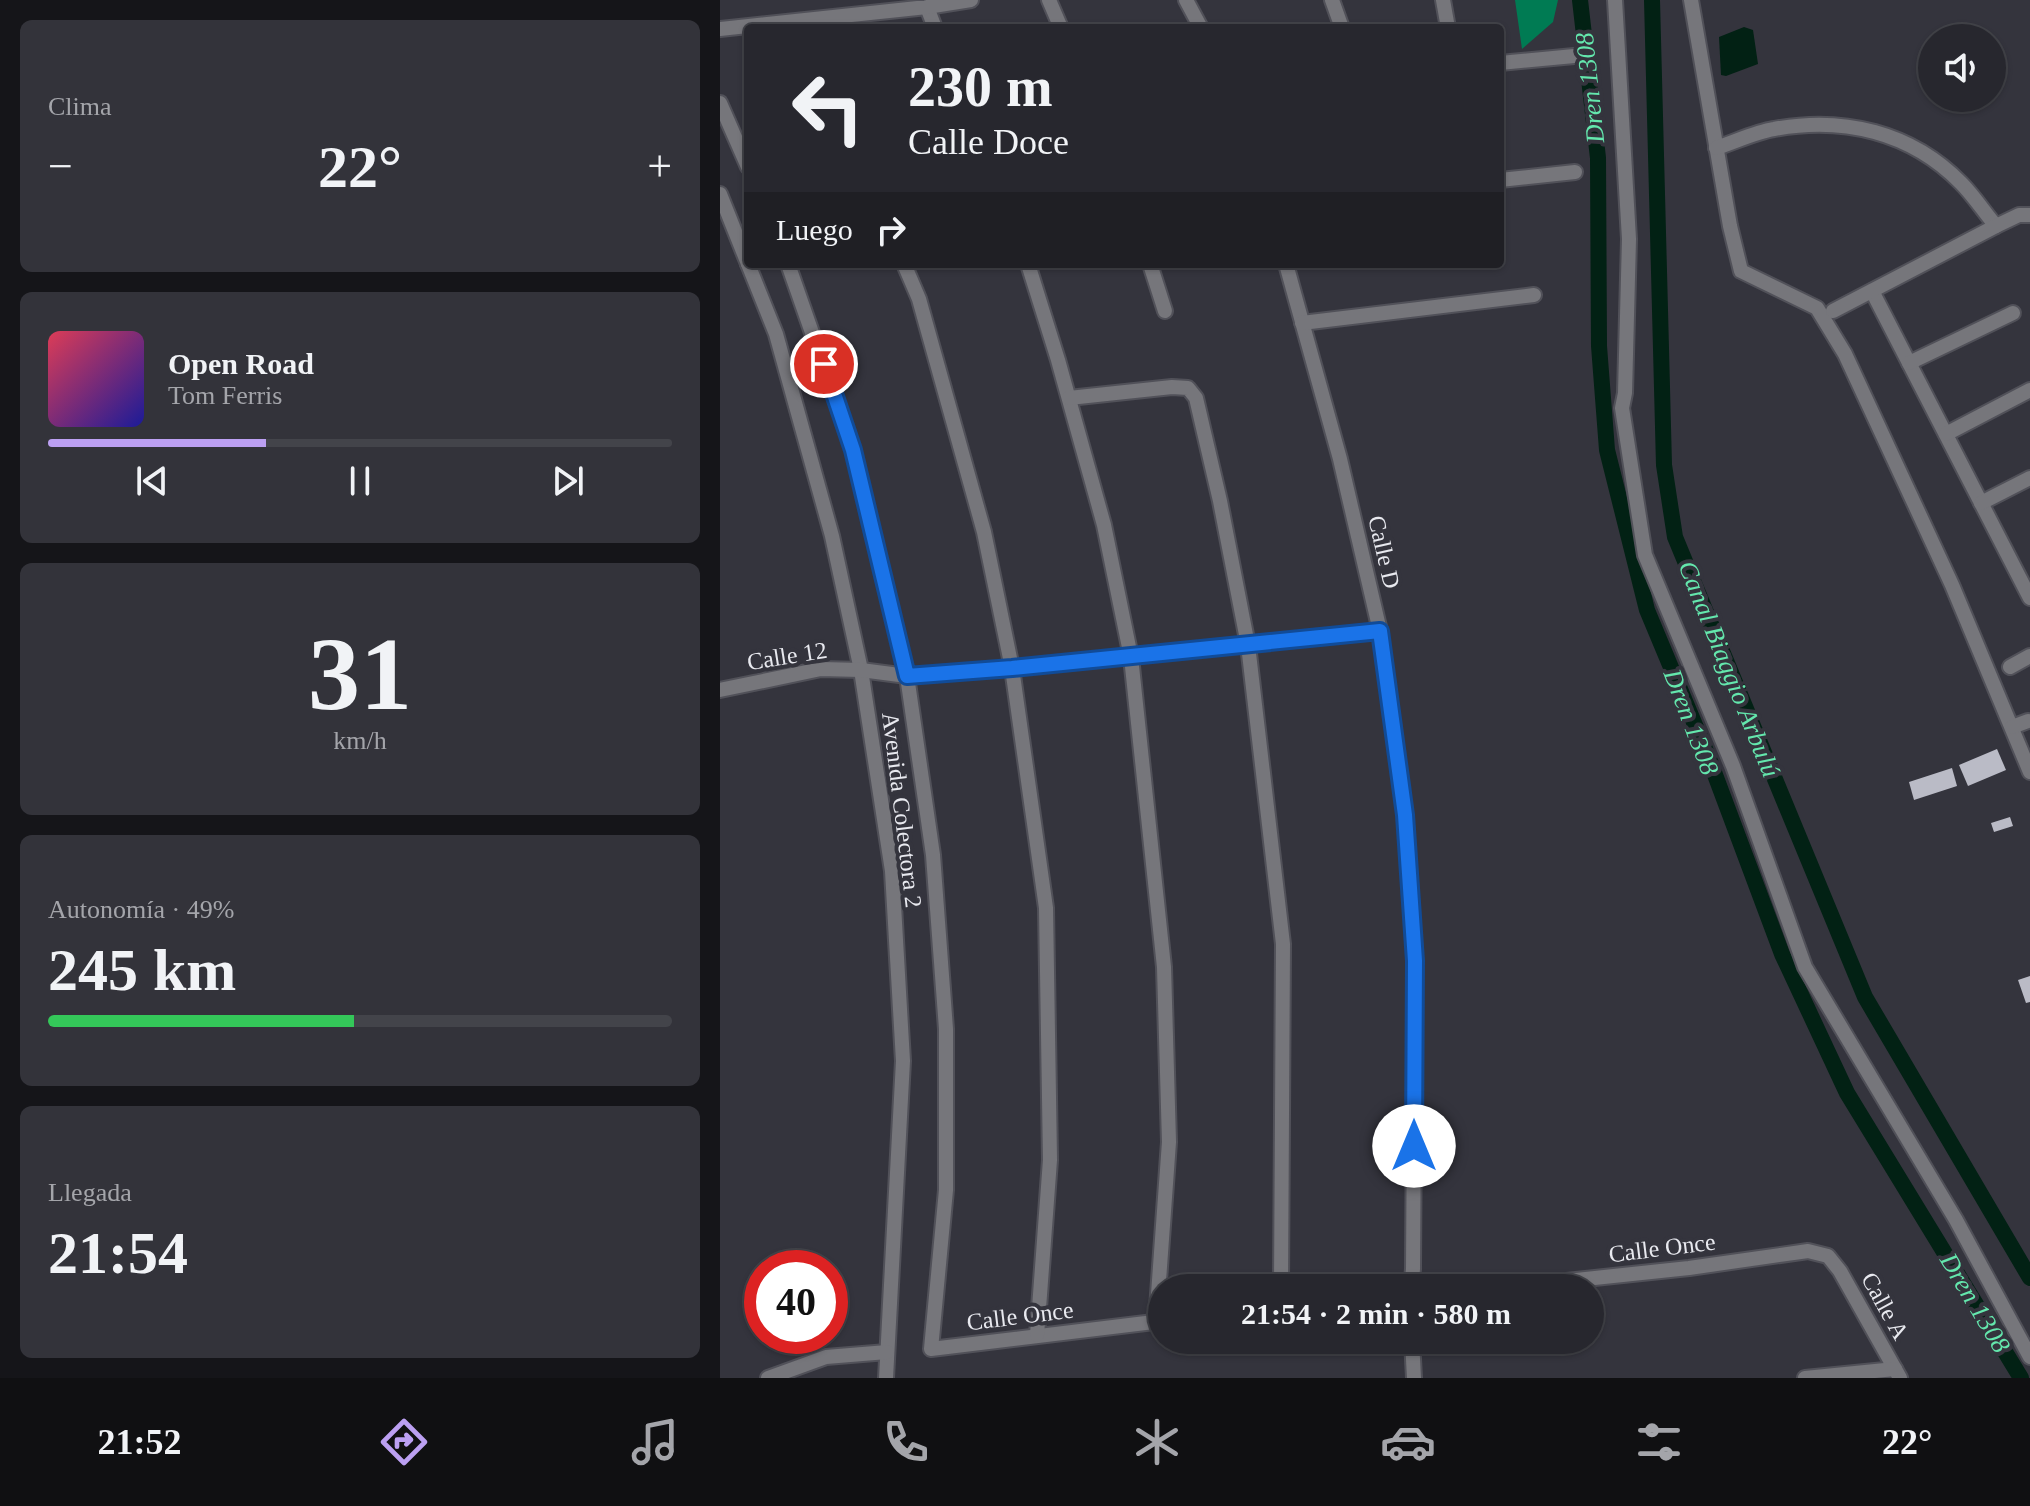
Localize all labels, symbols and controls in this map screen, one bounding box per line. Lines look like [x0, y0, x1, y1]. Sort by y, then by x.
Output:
map controls [1918, 24, 2006, 112]
button: sound [1918, 24, 2006, 112]
water label: Dren 1308 [1570, 31, 1610, 146]
icon: left [776, 56, 880, 160]
text: 230 m [908, 56, 1053, 118]
text: Clima [48, 92, 112, 121]
text: Calle Doce [908, 122, 1069, 162]
text: 22° [318, 134, 402, 200]
text: − [48, 142, 73, 191]
text: + [647, 142, 672, 191]
icon: right [869, 208, 913, 252]
text: Luego [776, 213, 853, 246]
pin [790, 330, 858, 398]
icon: arrive [802, 342, 846, 386]
text: Open Road [168, 347, 314, 380]
text: Tom Ferris [168, 381, 282, 410]
icon: previous [130, 459, 174, 503]
icon: pause [338, 459, 382, 503]
icon: next [546, 459, 590, 503]
street label: Calle D [1363, 513, 1405, 591]
water label: Canal Biaggio Arbulú [1672, 557, 1786, 781]
text: 31 [308, 616, 412, 731]
street label: Calle 12 [745, 637, 829, 675]
water label: Dren 1308 [1657, 664, 1724, 779]
street label: Avenida Colectora 2 [877, 711, 927, 909]
text: km/h [333, 726, 387, 755]
text: Autonomía · 49% [48, 895, 234, 924]
text: 245 km [48, 937, 236, 1003]
position arrow [1372, 1104, 1456, 1188]
text: Llegada [48, 1178, 132, 1207]
text: 21:54 [48, 1220, 188, 1286]
street label: Calle Once [1607, 1229, 1717, 1267]
water label: Dren 1308 [1933, 1247, 2016, 1358]
speed limit sign: 40 [744, 1250, 848, 1354]
street label: Calle A [1856, 1268, 1914, 1345]
street label: Calle Once [965, 1297, 1075, 1335]
text: 21:54 · 2 min · 580 m [1241, 1297, 1511, 1330]
icon: directions [376, 1414, 432, 1470]
icon: music [627, 1414, 683, 1470]
icon: phone [878, 1414, 934, 1470]
icon: climate [1129, 1414, 1185, 1470]
icon: car [1380, 1414, 1436, 1470]
icon: filters [1631, 1414, 1687, 1470]
text: 21:52 [97, 1422, 181, 1462]
text: 22° [1882, 1422, 1932, 1462]

